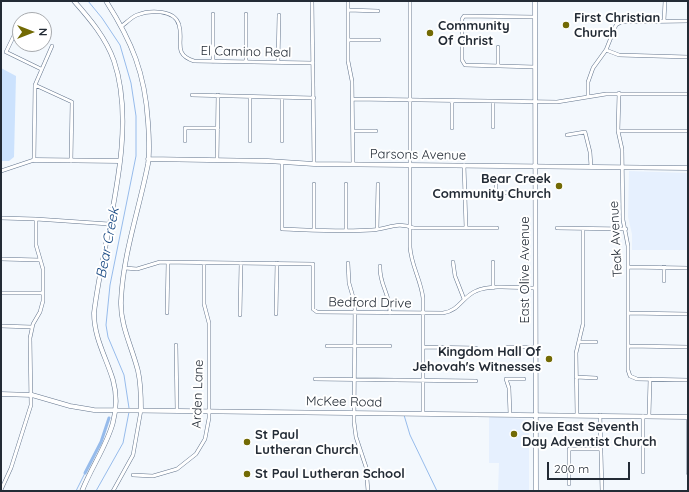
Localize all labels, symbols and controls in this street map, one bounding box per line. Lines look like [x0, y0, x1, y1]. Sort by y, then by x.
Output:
place label: First Christian Church [574, 10, 660, 41]
north arrow [12, 12, 52, 52]
place label: Community Of Christ [438, 18, 510, 49]
marker: First Christian Church [561, 20, 571, 30]
text: N [36, 28, 50, 36]
marker: Community Of Christ [425, 28, 435, 38]
street label: El Camino Real [200, 43, 292, 61]
street label: Parsons Avenue [370, 146, 466, 164]
place label: Bear Creek Community Church [433, 171, 551, 202]
marker: Bear Creek Community Church [554, 181, 564, 191]
street label: Teak Avenue [606, 200, 626, 278]
water label: Bear Creek [93, 206, 123, 280]
street label: East Olive Avenue [517, 216, 533, 324]
street label: Bedford Drive [328, 294, 412, 312]
place label: Kingdom Hall Of Jehovah's Witnesses [412, 344, 541, 375]
marker: Kingdom Hall Of Jehovah's Witnesses [544, 354, 554, 364]
street label: Arden Lane [189, 359, 207, 429]
street label: McKee Road [306, 394, 382, 410]
place label: Olive East Seventh Day Adventist Church [522, 419, 657, 450]
place label: St Paul Lutheran Church [255, 427, 359, 458]
marker: Olive East Seventh Day Adventist Church [509, 429, 519, 439]
marker: St Paul Lutheran Church [242, 437, 252, 447]
scale bar [549, 454, 632, 480]
text: 200 m [554, 461, 589, 476]
place label: St Paul Lutheran School [255, 466, 405, 482]
marker: St Paul Lutheran School [242, 469, 252, 479]

